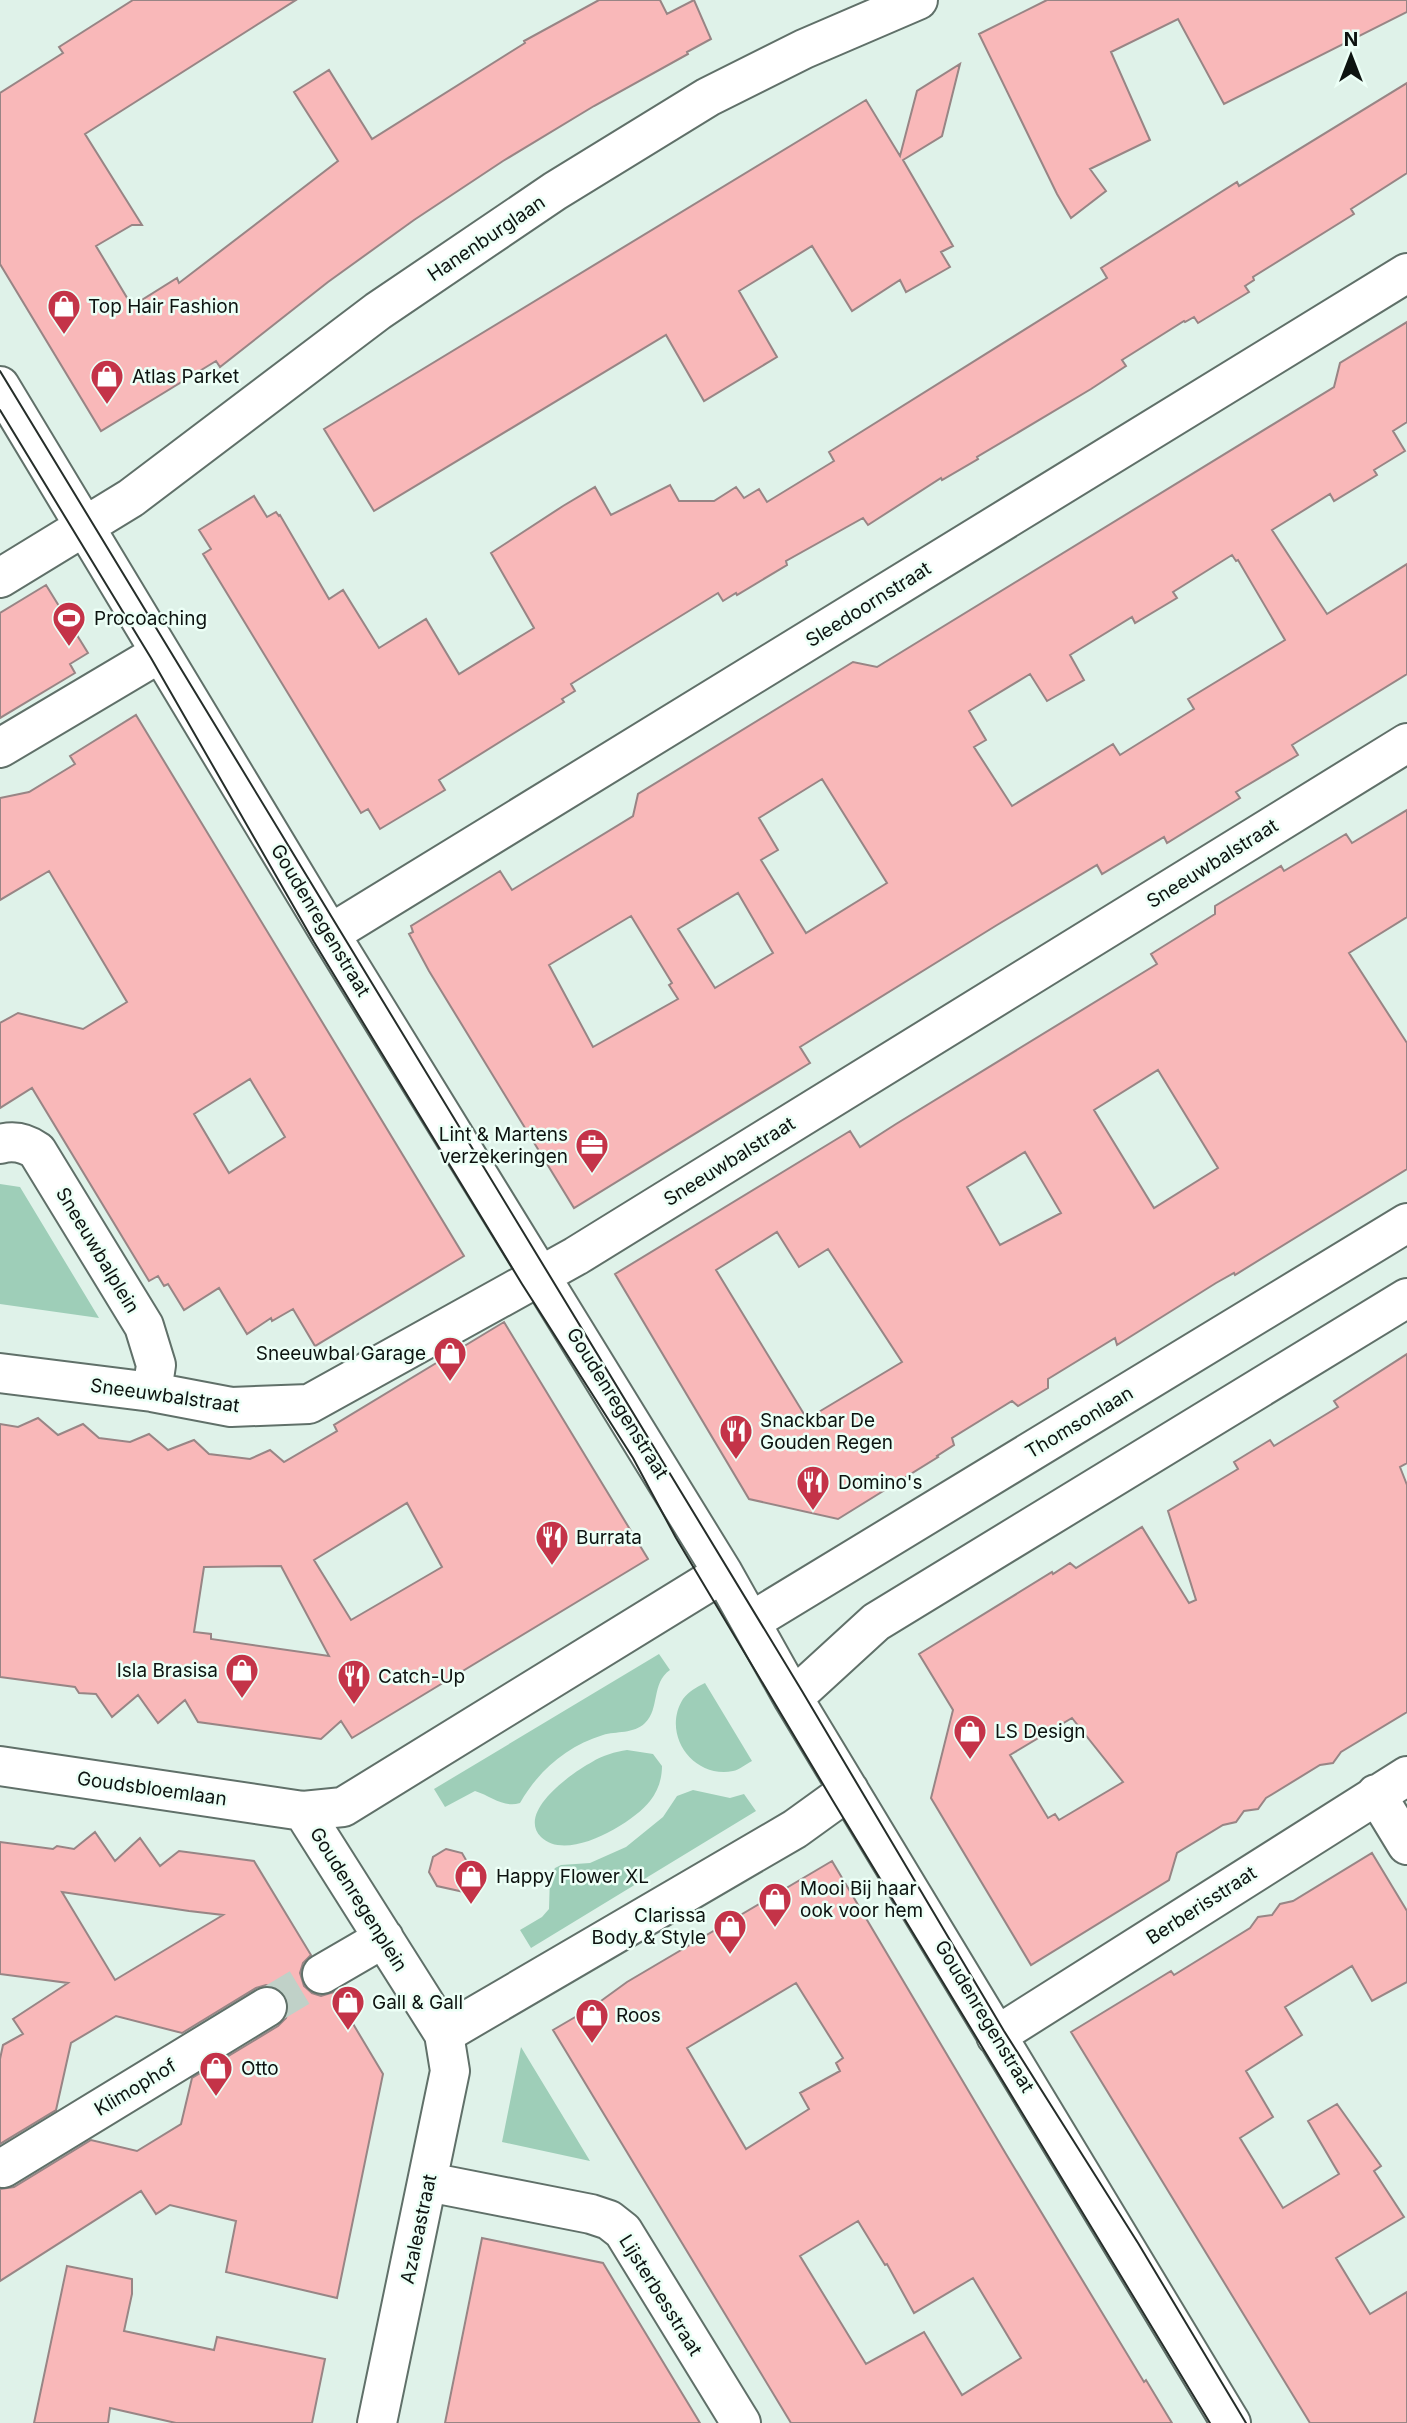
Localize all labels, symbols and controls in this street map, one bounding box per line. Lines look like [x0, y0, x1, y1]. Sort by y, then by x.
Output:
north arrow [1316, 21, 1386, 91]
text: N [1344, 28, 1358, 51]
street label: Hanenburglaan [423, 191, 549, 286]
shop icon: Top Hair Fashion [45, 287, 83, 336]
place label: Top Hair Fashion [88, 295, 239, 318]
shop icon: Atlas Parket [88, 357, 126, 406]
place label: Atlas Parket [132, 365, 239, 388]
street label: Sleedoornstraat [802, 557, 935, 652]
sports icon: Procoaching [50, 599, 88, 648]
place label: Procoaching [94, 607, 207, 630]
street label: Sneeuwbalstraat [1142, 814, 1282, 913]
street label: Goudenregenstraat [266, 840, 375, 1001]
street label: Sneeuwbalstraat [659, 1112, 799, 1211]
place label: Lint & Martens verzekeringen [439, 1123, 568, 1168]
office icon: Lint & Martens verzekeringen [573, 1126, 611, 1175]
street label: Sneeuwbalplein [51, 1183, 144, 1317]
street label: Goudenregenstraat [562, 1324, 673, 1483]
shop icon: Sneeuwbal Garage [431, 1334, 469, 1383]
place label: Sneeuwbal Garage [256, 1342, 426, 1365]
street label: Sneeuwbalstraat [89, 1374, 241, 1417]
street label: Thomsonlaan [1021, 1381, 1137, 1464]
place label: Snackbar De Gouden Regen [760, 1409, 893, 1454]
restaurant icon: Snackbar De Gouden Regen [717, 1412, 755, 1461]
restaurant icon: Domino's [794, 1463, 832, 1512]
place label: Domino's [838, 1471, 922, 1494]
restaurant icon: Burrata [533, 1518, 571, 1567]
place label: Burrata [576, 1526, 642, 1549]
shop icon: Isla Brasisa [223, 1651, 261, 1700]
restaurant icon: Catch-Up [335, 1657, 373, 1706]
place label: Isla Brasisa [117, 1659, 218, 1682]
place label: Catch-Up [378, 1665, 465, 1688]
shop icon: LS Design [951, 1712, 989, 1761]
place label: LS Design [995, 1720, 1086, 1743]
street label: Goudsbloemlaan [76, 1767, 228, 1810]
street label: Goudenregenplein [305, 1823, 412, 1976]
shop icon: Happy Flower XL [452, 1857, 490, 1906]
street label: Berberisstraat [1142, 1861, 1261, 1950]
place label: Happy Flower XL [496, 1865, 649, 1888]
place label: Mooi Bij haar ook voor hem [800, 1877, 923, 1922]
shop icon: Mooi Bij haar ook voor hem [756, 1880, 794, 1929]
place label: Clarissa Body & Style [592, 1904, 706, 1949]
shop icon: Clarissa Body & Style [711, 1907, 749, 1956]
street label: Goudenregenstraat [930, 1936, 1039, 2097]
shop icon: Gall & Gall [329, 1983, 367, 2032]
place label: Gall & Gall [372, 1991, 463, 2014]
shop icon: Roos [573, 1996, 611, 2045]
place label: Roos [616, 2004, 661, 2027]
shop icon: Otto [197, 2049, 235, 2098]
street label: Klimophof [90, 2054, 180, 2121]
place label: Otto [241, 2057, 279, 2080]
street label: Azaleastraat [396, 2172, 441, 2286]
street label: Lijsterbesstraat [614, 2231, 707, 2360]

